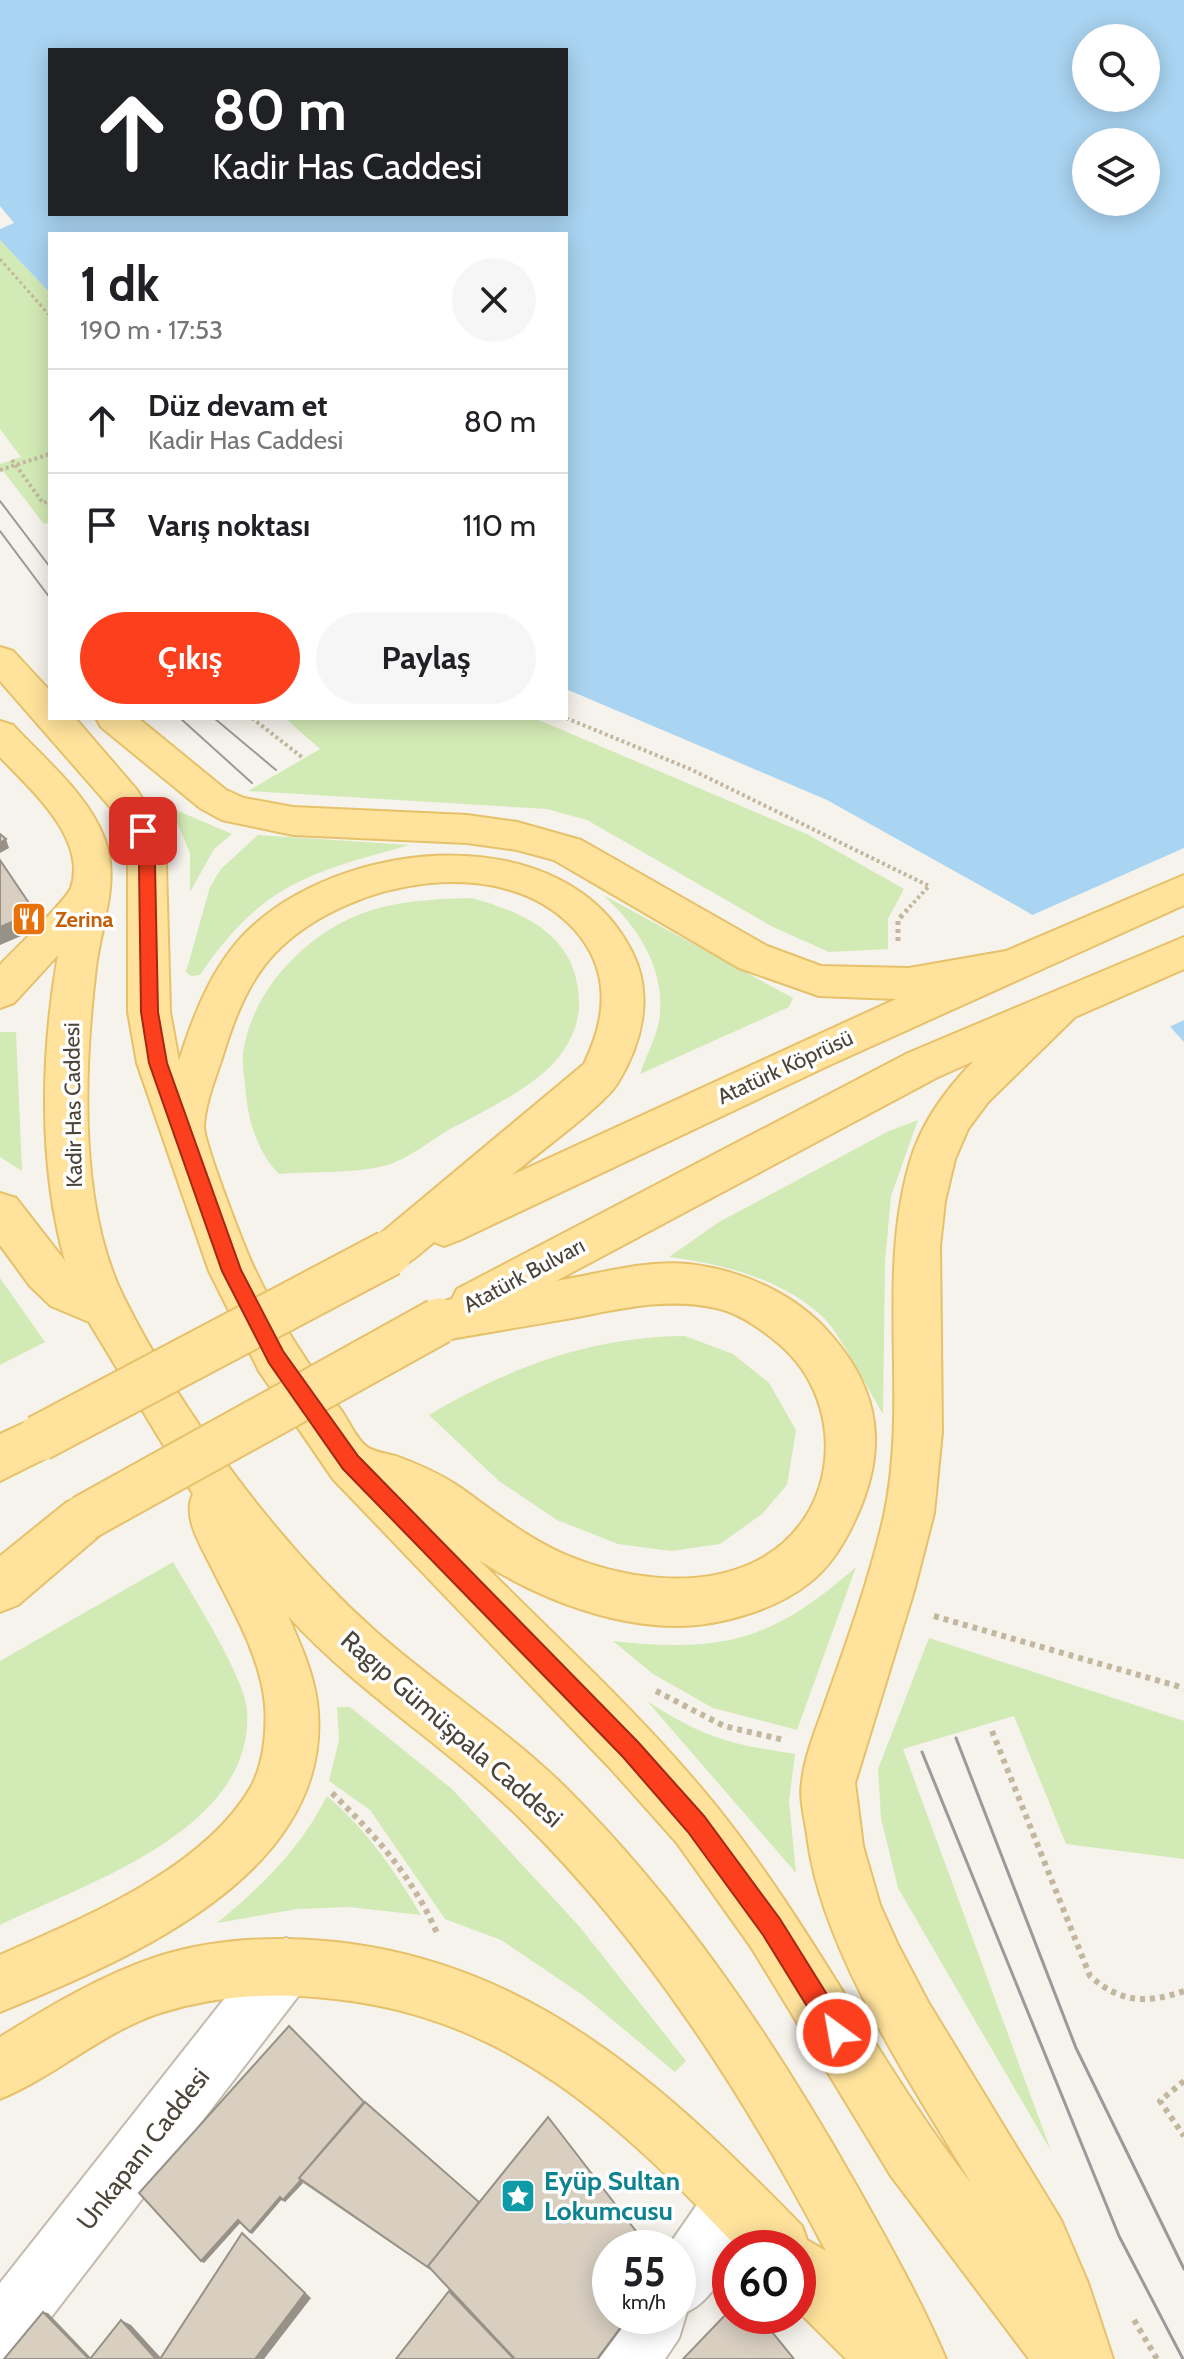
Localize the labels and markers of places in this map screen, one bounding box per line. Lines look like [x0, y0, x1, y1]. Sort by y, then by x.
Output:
pin [109, 797, 177, 865]
restaurant icon: Zerina [10, 900, 48, 938]
place label: Zerina [55, 906, 114, 933]
place label: Eyüp Sultan Lokumcusu [544, 2165, 680, 2227]
place icon: Eyüp Sultan Lokumcusu [499, 2177, 537, 2215]

